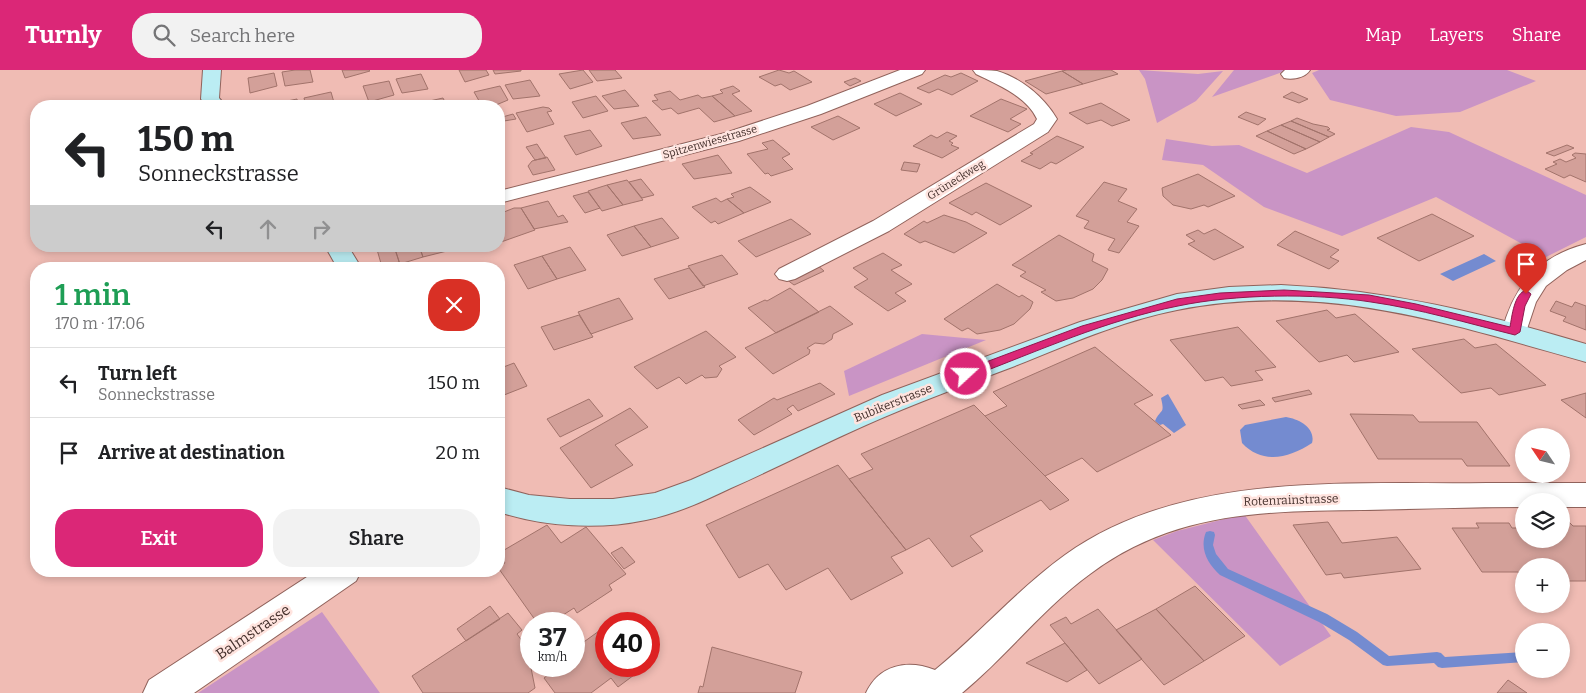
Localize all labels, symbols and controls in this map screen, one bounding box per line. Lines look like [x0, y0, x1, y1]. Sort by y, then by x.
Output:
search box [132, 13, 482, 58]
text: Turnly [25, 21, 102, 49]
icon: search [150, 21, 178, 49]
text: Search here [190, 24, 295, 47]
text: Map [1365, 24, 1401, 46]
text: Layers [1429, 24, 1484, 46]
text: Share [1512, 24, 1561, 46]
text: 150 m [138, 118, 234, 160]
icon: left [55, 120, 120, 185]
street label: Spitzenwiesstrasse [661, 122, 759, 162]
street label: Grüneckweg [925, 157, 987, 203]
text: Sonneckstrasse [138, 160, 299, 187]
icon: left [201, 215, 229, 243]
icon: ahead [254, 215, 282, 243]
icon: right [307, 215, 335, 243]
pin [1505, 243, 1547, 294]
icon: arrive [1512, 250, 1540, 278]
text: 1 min [55, 277, 130, 313]
button: close [428, 279, 480, 331]
text: 170 m · 17:06 [55, 314, 145, 333]
position arrow [939, 347, 991, 399]
text: Turn left [98, 362, 177, 385]
icon: left [55, 369, 83, 397]
text: 150 m [428, 371, 480, 394]
street label: Bubikerstrasse [852, 381, 934, 425]
text: Sonneckstrasse [98, 385, 215, 404]
north arrow [1515, 428, 1570, 482]
map controls [1515, 428, 1570, 678]
icon: arrive [55, 439, 83, 467]
text: Arrive at destination [98, 441, 285, 464]
text: 20 m [436, 441, 480, 464]
street label: Rotenrainstrasse [1243, 491, 1339, 509]
button: layers [1515, 493, 1570, 548]
button: Exit [55, 509, 263, 567]
button: Share [273, 509, 480, 567]
button: + [1515, 558, 1570, 613]
street label: Balmstrasse [212, 601, 294, 663]
speed limit sign: 40 [595, 612, 660, 677]
text: 37 [539, 623, 566, 653]
button: − [1515, 623, 1570, 678]
text: km/h [538, 650, 567, 664]

